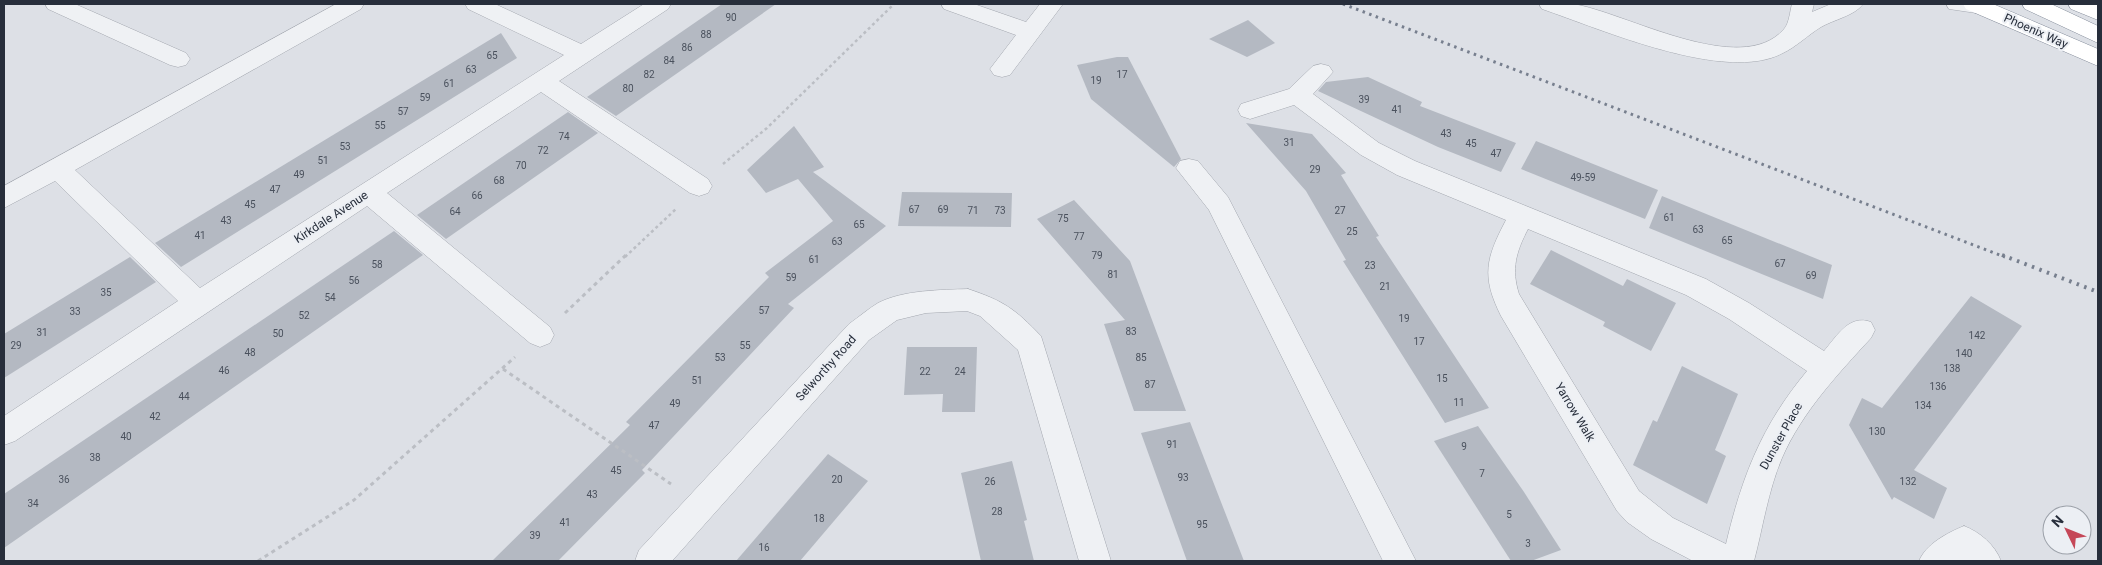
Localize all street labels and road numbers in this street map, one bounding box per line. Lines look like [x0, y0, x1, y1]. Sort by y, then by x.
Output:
street label: Phoenix Way [2002, 11, 2070, 51]
street label: Kirkdale Avenue [291, 188, 371, 246]
street label: Selworthy Road [793, 332, 859, 404]
street label: Yarrow Walk [1552, 380, 1599, 445]
street label: Dunster Place [1757, 400, 1805, 472]

